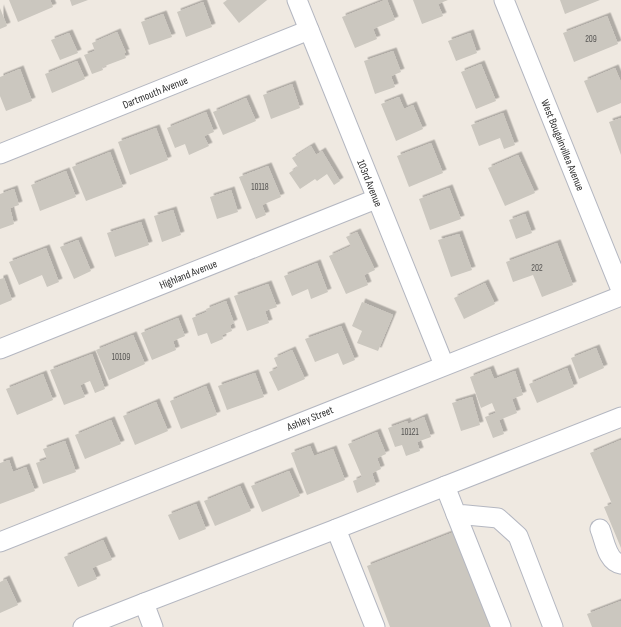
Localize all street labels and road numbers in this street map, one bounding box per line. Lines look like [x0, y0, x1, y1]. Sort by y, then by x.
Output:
street label: Dartmouth Avenue [121, 73, 190, 111]
street label: West Bougainvillea Avenue [538, 98, 587, 193]
street label: 103rd Avenue [354, 158, 385, 209]
street label: Highland Avenue [157, 257, 219, 292]
street label: Ashley Street [284, 403, 336, 434]

